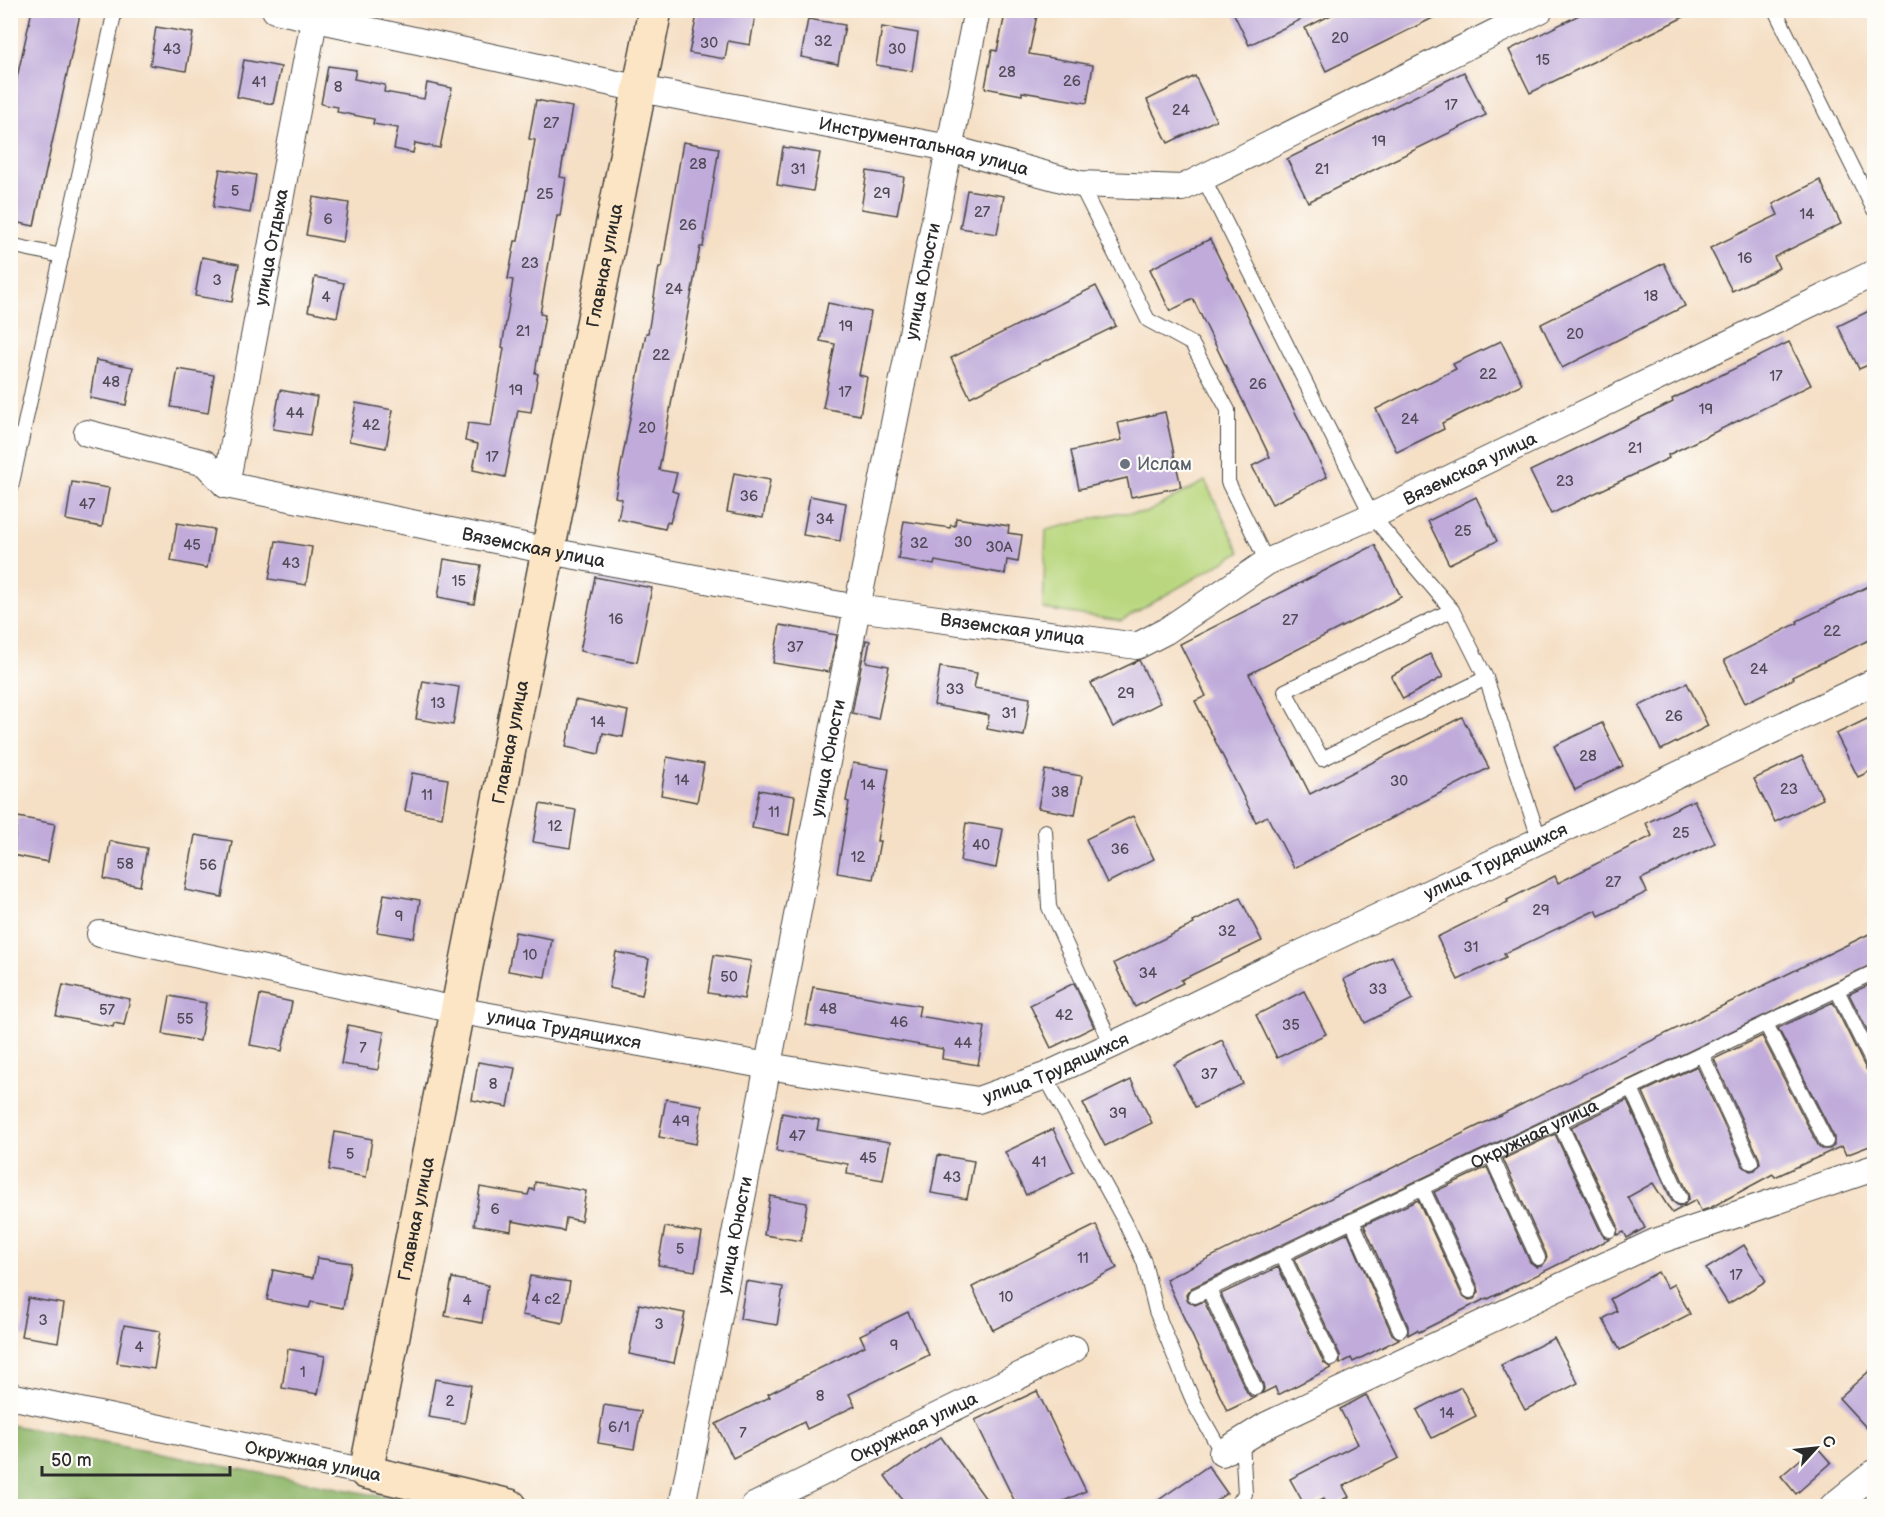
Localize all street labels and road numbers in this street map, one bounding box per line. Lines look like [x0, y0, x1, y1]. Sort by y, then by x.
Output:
street label: Инструментальная улица [817, 113, 1031, 181]
street label: улица Отдыха [250, 187, 293, 308]
street label: Главная улица [583, 201, 628, 329]
street label: улица Юности [901, 221, 945, 342]
street label: Вяземская улица [1400, 428, 1540, 510]
street label: Вяземская улица [460, 523, 607, 572]
street label: Вяземская улица [939, 609, 1086, 650]
street label: Главная улица [488, 678, 533, 806]
street label: улица Юности [807, 698, 850, 819]
street label: улица Трудящихся [1421, 819, 1571, 905]
street label: улица Трудящихся [485, 1006, 643, 1054]
street label: улица Трудящихся [980, 1028, 1132, 1108]
street label: Окружная улица [1467, 1095, 1602, 1174]
street label: Главная улица [394, 1155, 439, 1283]
street label: улица Юности [714, 1175, 757, 1296]
street label: Окружная улица [847, 1388, 981, 1468]
street label: Окружная улица [243, 1437, 383, 1486]

